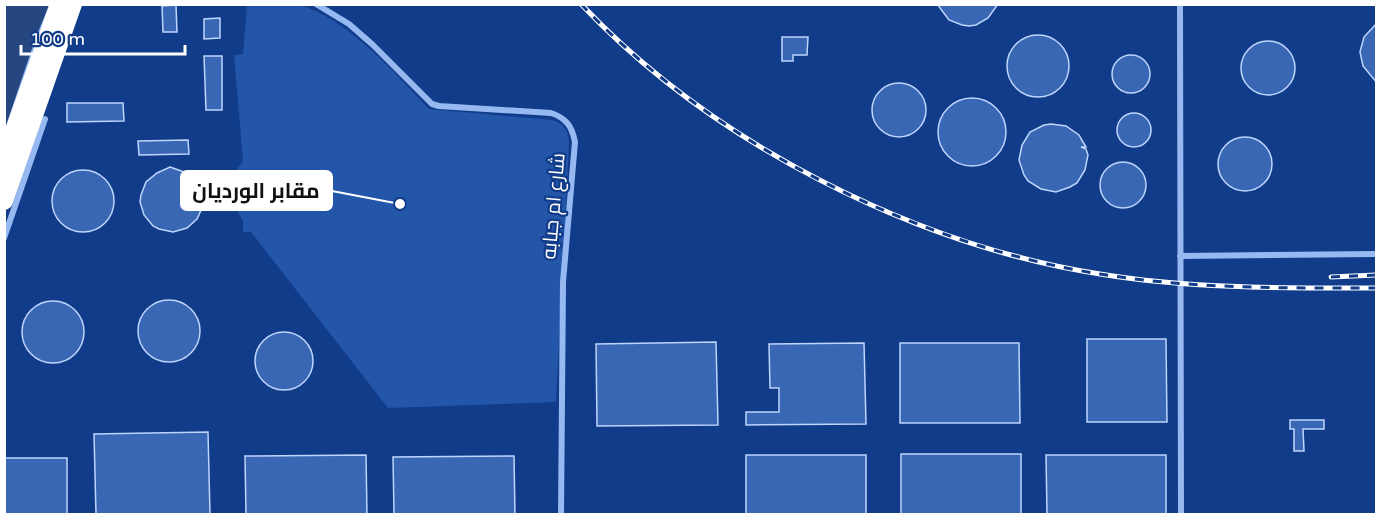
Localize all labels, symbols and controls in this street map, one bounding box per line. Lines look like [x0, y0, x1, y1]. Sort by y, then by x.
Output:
scale bar [21, 18, 184, 56]
text: 100 m [30, 28, 85, 50]
street label: شارع ام جبابه [537, 152, 572, 260]
callout: مقابر الورديان [181, 171, 332, 210]
text: مقابر الورديان [192, 179, 320, 204]

